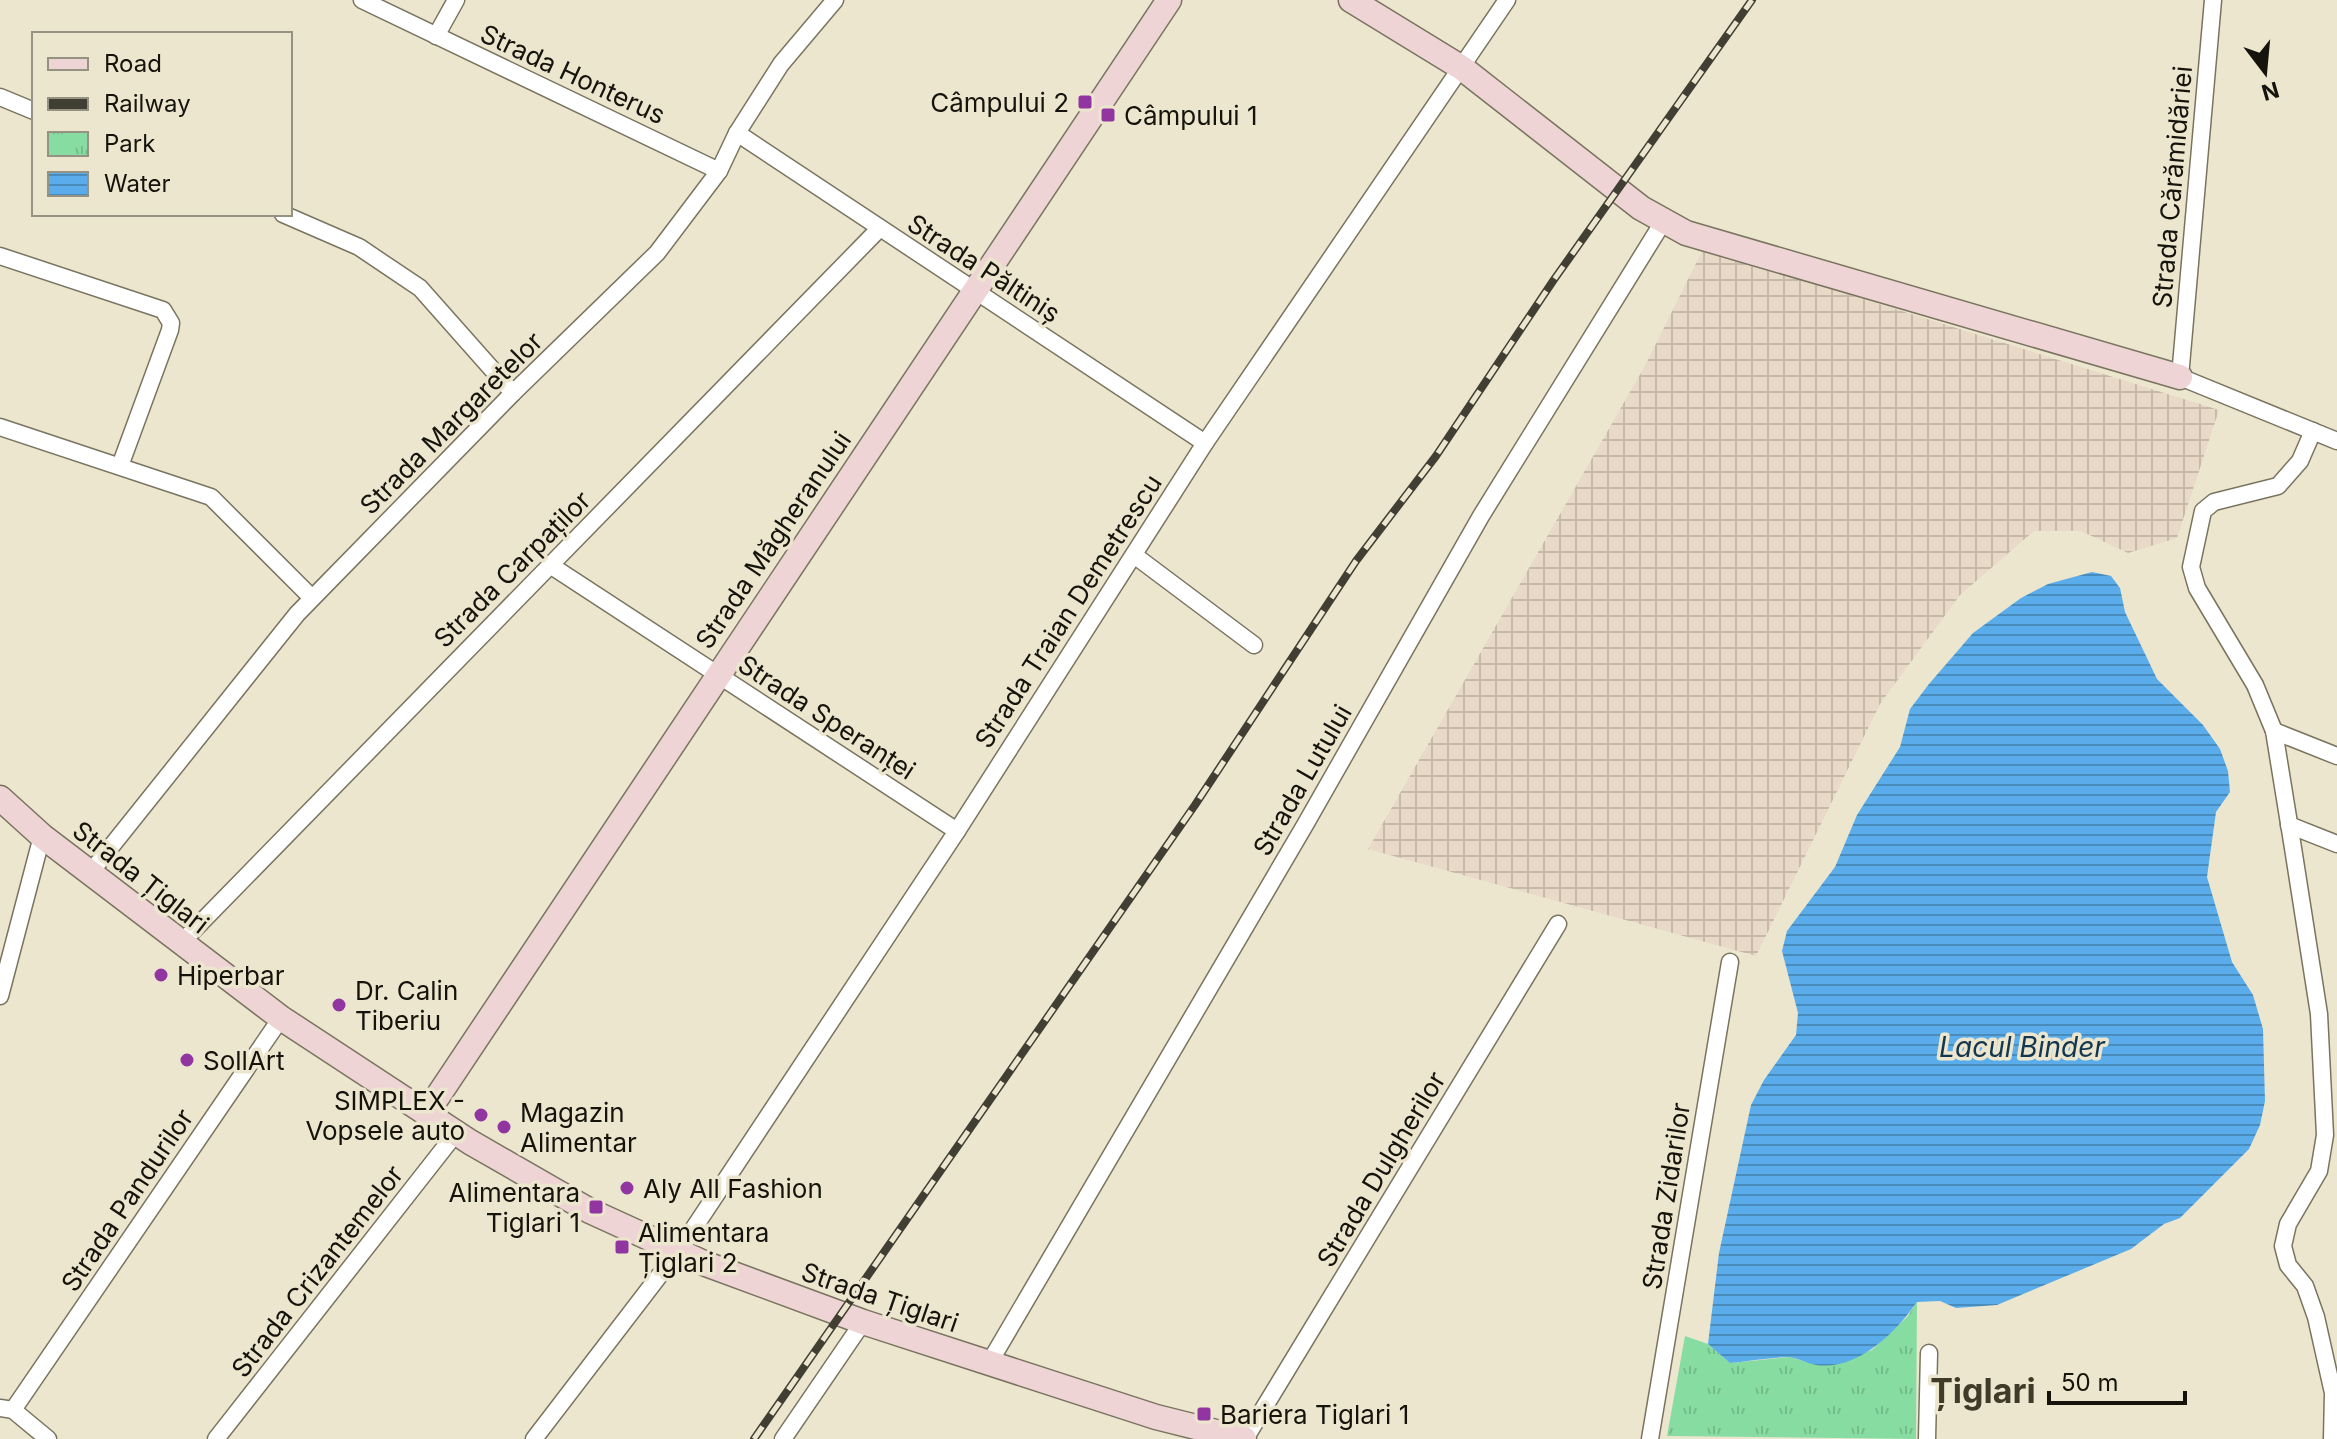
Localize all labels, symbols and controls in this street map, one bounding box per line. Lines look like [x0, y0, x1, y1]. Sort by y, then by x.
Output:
street label: Strada Honterus [476, 18, 670, 130]
legend [32, 32, 292, 216]
north arrow [2225, 32, 2305, 112]
text: Road [104, 49, 162, 78]
street label: Strada Cărămidăriei [2146, 65, 2198, 309]
text: N [2259, 76, 2282, 106]
place label: Câmpului 2 [930, 87, 1069, 118]
text: Railway [104, 89, 191, 118]
marker: Câmpului 2 [1076, 93, 1094, 111]
place label: Câmpului 1 [1124, 100, 1258, 131]
marker: Câmpului 1 [1099, 106, 1117, 124]
text: Park [104, 129, 155, 158]
text: Water [104, 169, 171, 198]
street label: Strada Păltiniș [902, 207, 1066, 329]
street label: Strada Margaretelor [353, 325, 549, 521]
street label: Strada Măgheranului [689, 426, 857, 654]
street label: Strada Traian Demetrescu [968, 469, 1168, 753]
street label: Strada Carpaților [427, 484, 598, 654]
street label: Strada Speranței [732, 648, 921, 787]
street label: Strada Lutului [1246, 699, 1358, 861]
street label: Strada Țiglari [66, 814, 215, 940]
place label: Hiperbar [177, 960, 285, 991]
marker: Hiperbar [152, 966, 170, 984]
place label: Dr. Calin Tiberiu [355, 975, 458, 1036]
marker: Dr. Calin Tiberiu [330, 996, 348, 1014]
water label: Lacul Binder [1939, 1030, 2106, 1064]
place label: SollArt [203, 1045, 285, 1076]
marker: SollArt [178, 1051, 196, 1069]
street label: Strada Dulgherilor [1310, 1065, 1452, 1272]
place label: SIMPLEX - Vopsele auto [305, 1085, 465, 1146]
place label: Magazin Alimentar [520, 1097, 637, 1158]
street label: Strada Zidarilor [1636, 1100, 1696, 1292]
street label: Strada Pandurilor [54, 1103, 200, 1297]
marker: SIMPLEX - Vopsele auto [472, 1106, 490, 1124]
marker: Magazin Alimentar [495, 1118, 513, 1136]
street label: Strada Crizantemelor [225, 1159, 409, 1383]
place label: Aly All Fashion [643, 1173, 823, 1204]
place label: Alimentara Tiglari 1 [449, 1177, 580, 1238]
marker: Aly All Fashion [618, 1179, 636, 1197]
marker: Alimentara Tiglari 1 [587, 1198, 605, 1216]
place label: Alimentara Țiglari 2 [638, 1217, 769, 1279]
marker: Alimentara Țiglari 2 [613, 1238, 631, 1256]
street label: Strada Țiglari [797, 1256, 962, 1339]
scale bar [2049, 1355, 2185, 1405]
text: 50 m [2061, 1368, 2119, 1397]
district label: Țiglari [1930, 1370, 2036, 1411]
place label: Bariera Tiglari 1 [1220, 1399, 1409, 1430]
marker: Bariera Tiglari 1 [1195, 1405, 1213, 1423]

